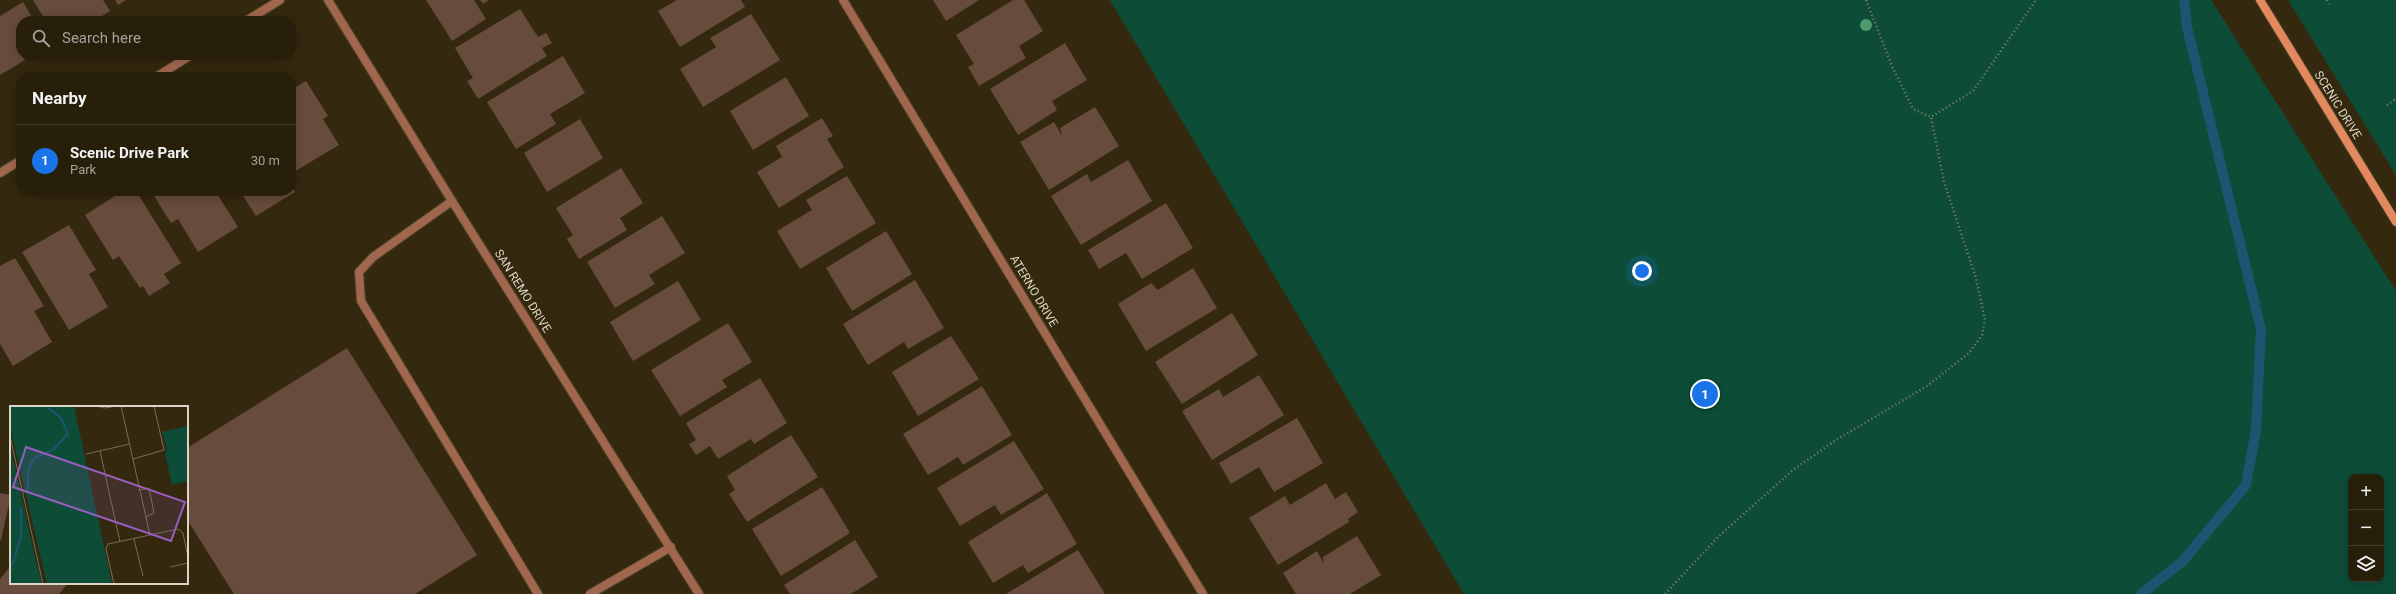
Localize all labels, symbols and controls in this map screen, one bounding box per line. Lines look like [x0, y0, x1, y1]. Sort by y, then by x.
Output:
search box [16, 16, 296, 60]
icon: search [30, 27, 52, 49]
text: Search here [62, 29, 141, 47]
street label: SCENIC DRIVE [2312, 68, 2365, 142]
text: Nearby [32, 88, 87, 108]
text: Scenic Drive Park [70, 144, 189, 162]
text: 1 [41, 153, 49, 168]
text: 30 m [251, 153, 280, 168]
text: Park [70, 162, 96, 177]
street label: SAN REMO DRIVE [492, 247, 554, 335]
street label: ATERNO DRIVE [1007, 253, 1061, 330]
your location [1632, 261, 1652, 281]
pin: 1 [1692, 379, 1718, 409]
inset map [10, 406, 188, 584]
map controls [2348, 474, 2384, 582]
button: + [2348, 474, 2384, 510]
button: − [2348, 510, 2384, 546]
button: layers [2348, 546, 2384, 582]

